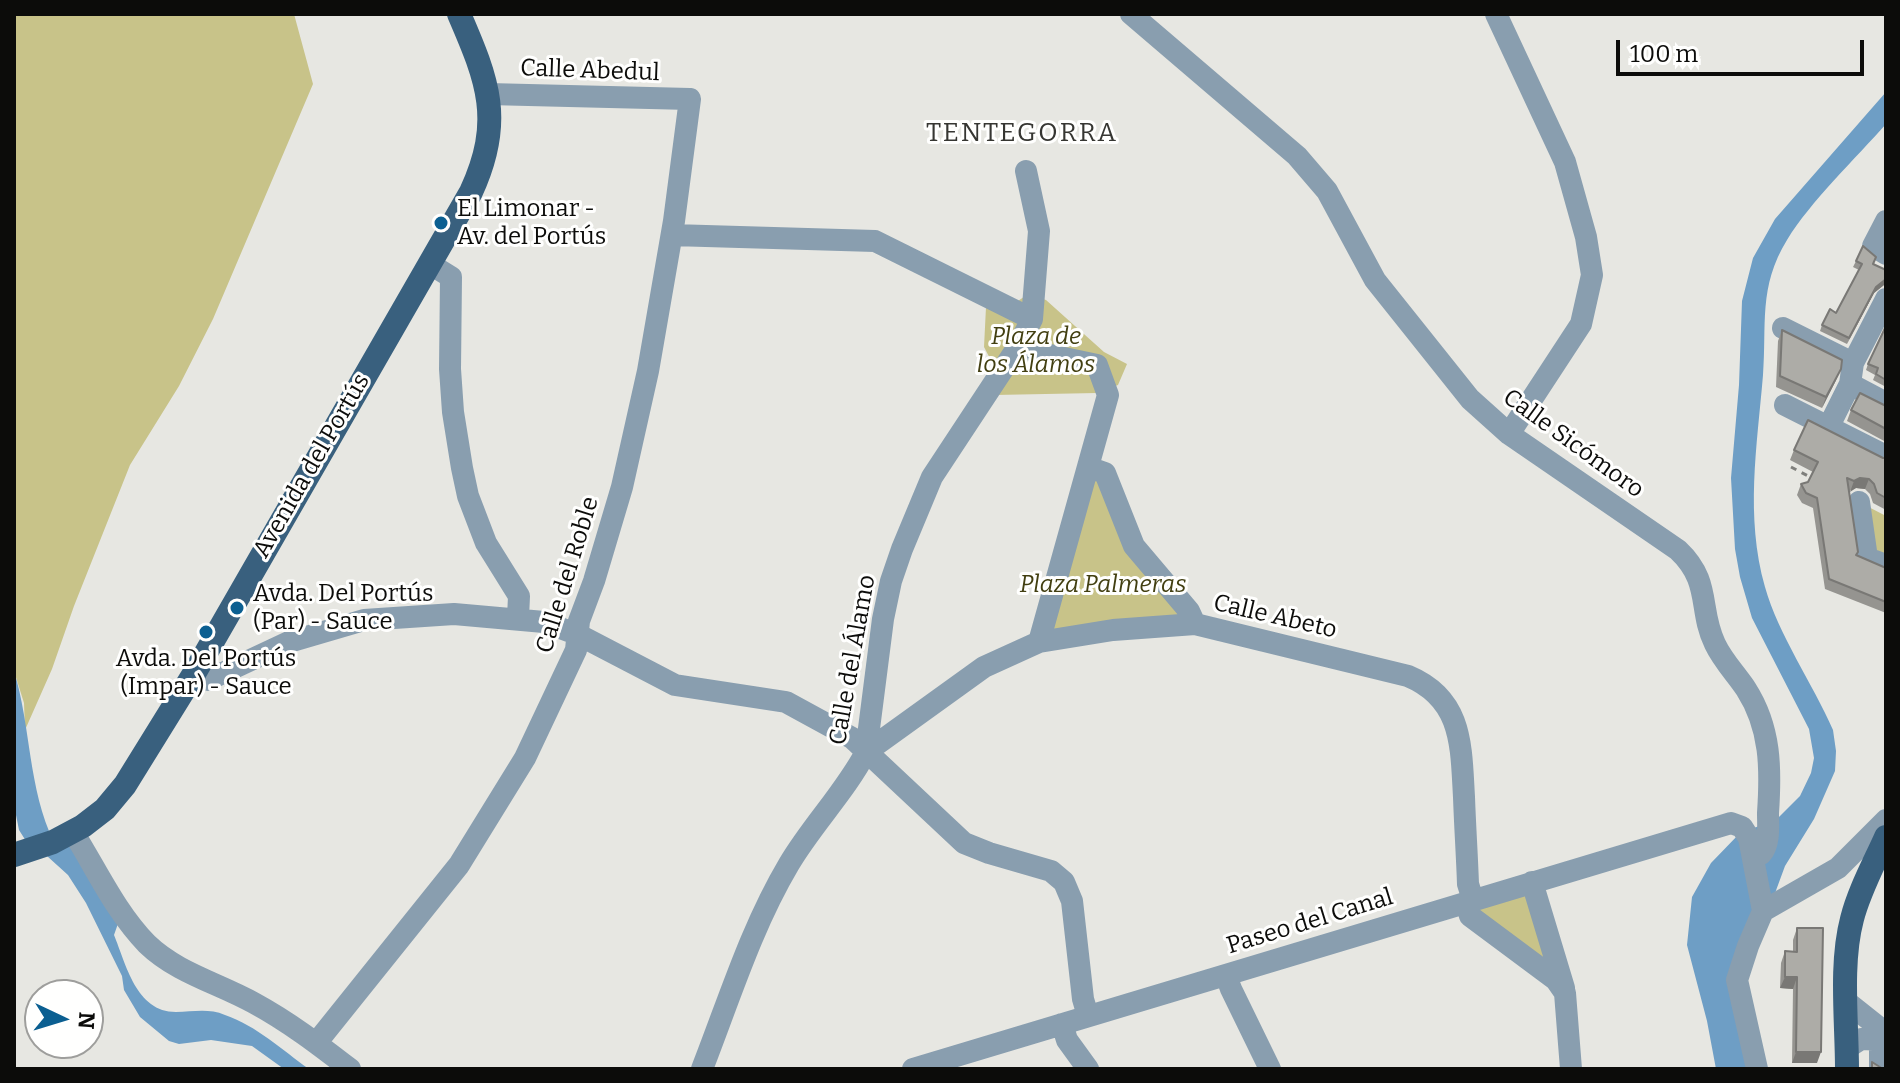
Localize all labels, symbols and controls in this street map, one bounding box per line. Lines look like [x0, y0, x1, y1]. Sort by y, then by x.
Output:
scale bar [1620, 24, 1868, 74]
text: 100 m [1630, 40, 1698, 68]
street label: Calle Abedul [520, 54, 660, 88]
district label: TENTEGORRA [926, 118, 1118, 150]
place label: El Limonar - Av. del Portús [457, 195, 606, 251]
marker: El Limonar - Av. del Portús [432, 214, 450, 232]
park label: Plaza de los Álamos [977, 323, 1095, 379]
street label: Avenida del Portús [248, 369, 376, 563]
street label: Calle Sicómoro [1497, 383, 1649, 505]
street label: Calle del Roble [531, 493, 605, 657]
park label: Plaza Palmeras [1020, 571, 1186, 599]
street label: Calle del Álamo [824, 573, 882, 747]
place label: Avda. Del Portús (Par) - Sauce [253, 580, 433, 636]
street label: Calle Abeto [1210, 589, 1340, 645]
marker: Avda. Del Portús (Par) - Sauce [228, 599, 246, 617]
marker: Avda. Del Portús (Impar) - Sauce [197, 623, 215, 641]
place label: Avda. Del Portús (Impar) - Sauce [116, 645, 296, 701]
street label: Paseo del Canal [1223, 883, 1397, 961]
north arrow [24, 979, 104, 1059]
text: N [72, 1011, 101, 1030]

